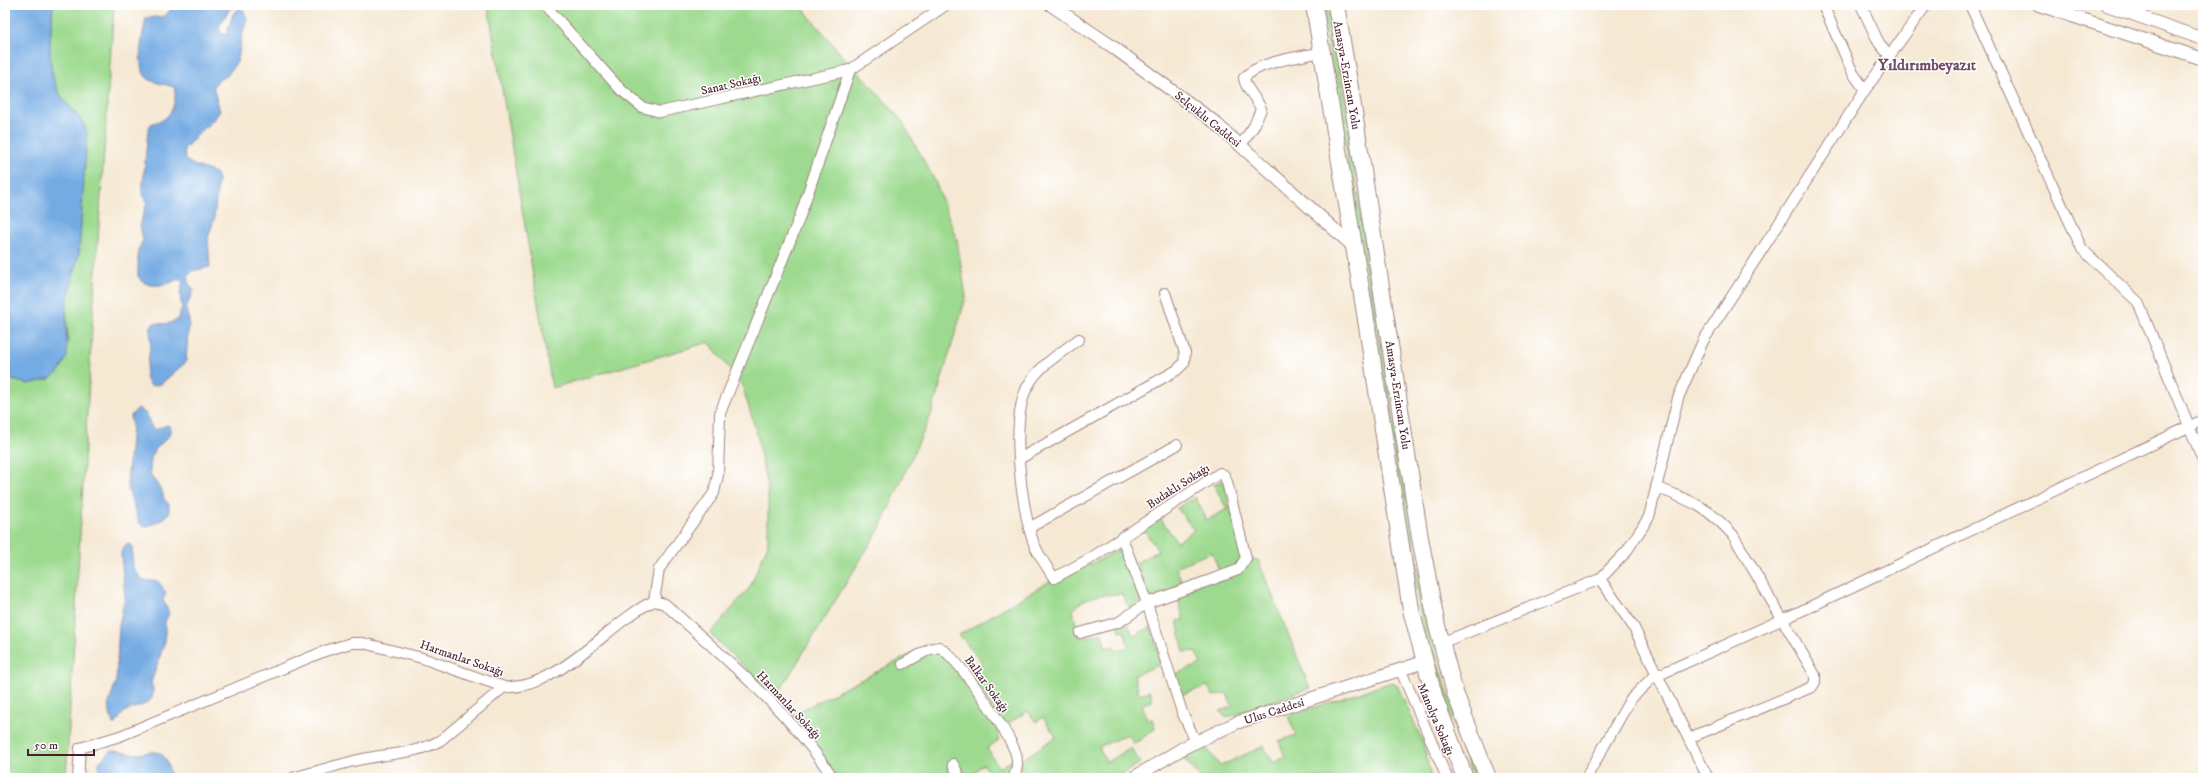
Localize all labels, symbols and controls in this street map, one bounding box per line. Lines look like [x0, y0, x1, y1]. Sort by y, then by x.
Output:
street label: Amasya-Erzincan Yolu [1330, 20, 1363, 131]
district label: Yıldırımbeyazıt [1877, 55, 1977, 75]
street label: Sanat Sokağı [700, 70, 763, 99]
street label: Selçuklu Caddesi [1172, 88, 1244, 151]
street label: Amasya-Erzincan Yolu [1381, 340, 1414, 451]
street label: Budaklı Sokağı [1144, 461, 1212, 512]
street label: Harmanlar Sokağı [418, 637, 506, 680]
street label: Balkar Sokağı [961, 653, 1012, 716]
street label: Harmanlar Sokağı [753, 668, 824, 743]
street label: Manolya Sokağı [1414, 681, 1457, 758]
street label: Ulus Caddesi [1242, 695, 1306, 728]
scale bar [28, 731, 94, 757]
text: 50 m [34, 738, 58, 753]

